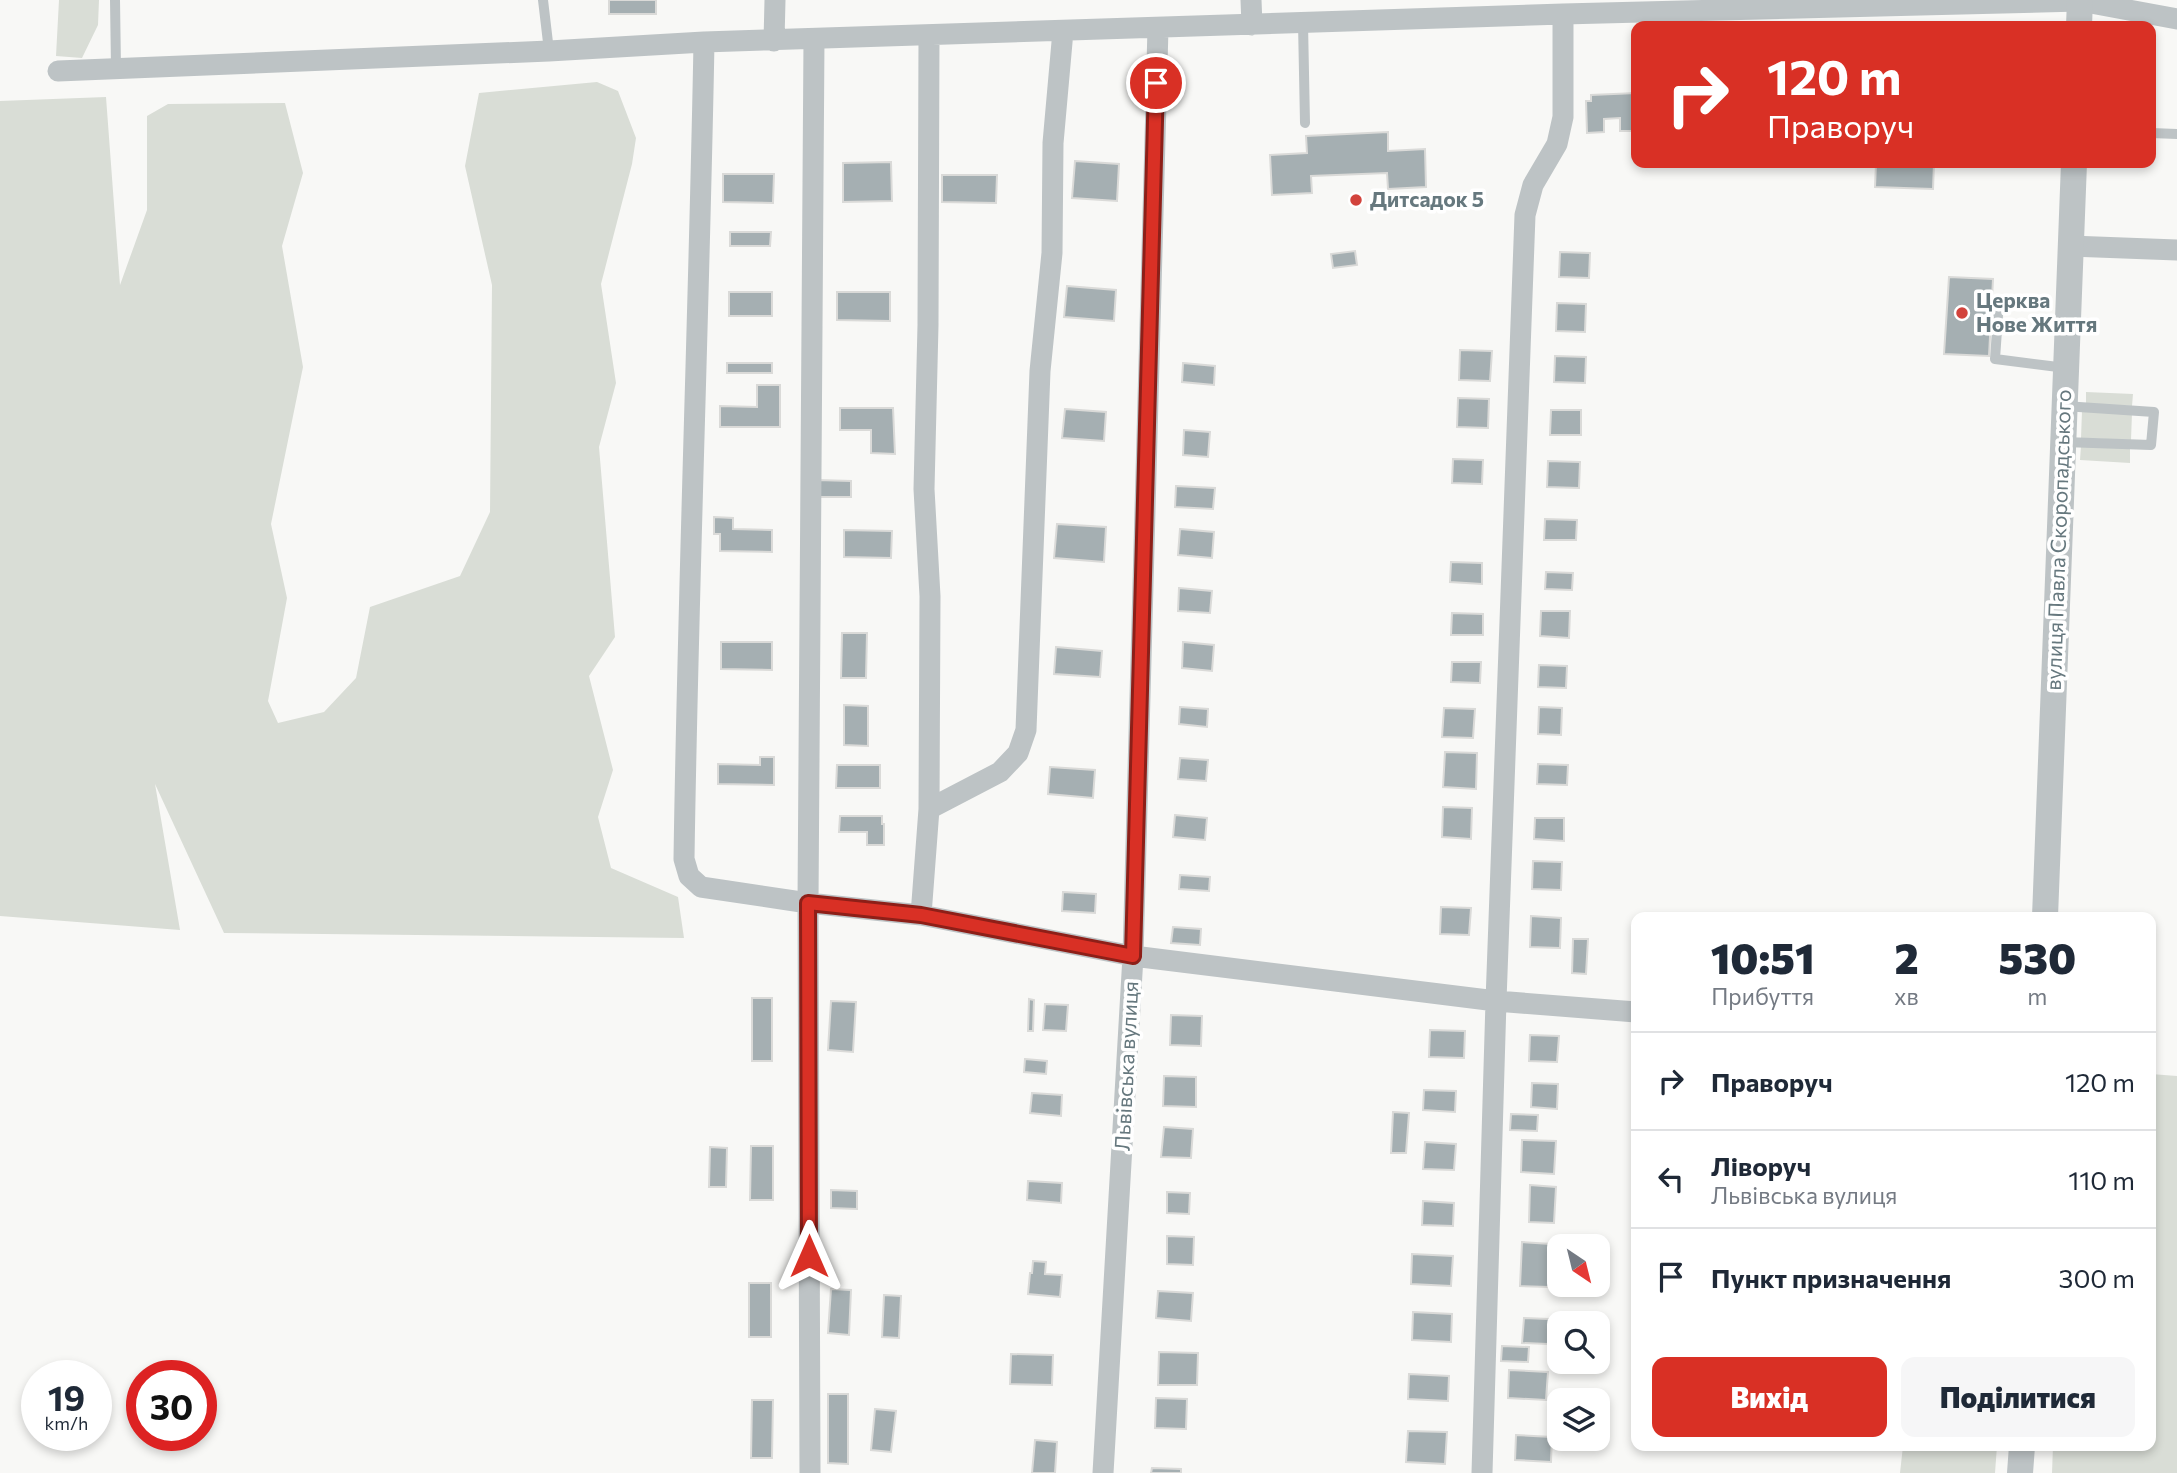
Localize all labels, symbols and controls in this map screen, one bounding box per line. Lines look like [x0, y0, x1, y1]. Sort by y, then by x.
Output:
text: 120 m [1767, 45, 1901, 105]
icon: right [1652, 49, 1743, 140]
pin [1126, 53, 1186, 113]
icon: arrive [1137, 64, 1175, 102]
text: Праворуч [1767, 105, 1914, 145]
place label: Дитсадок 5 [1370, 186, 1484, 211]
marker: Дитсадок 5 [1348, 192, 1364, 208]
place label: Церква Нове Життя [1976, 287, 2097, 336]
marker: Церква Нове Життя [1954, 305, 1970, 321]
street label: вулиця Павла Скоропадського [2040, 389, 2075, 691]
text: 10:51 [1711, 931, 1815, 983]
text: 2 [1894, 931, 1919, 983]
text: 530 [1999, 931, 2076, 983]
street label: Львівська вулиця [1109, 980, 1142, 1152]
text: Прибуття [1711, 982, 1814, 1010]
text: хв [1894, 982, 1919, 1010]
text: m [2027, 982, 2047, 1010]
icon: right [1652, 1062, 1690, 1100]
text: Праворуч [1711, 1066, 1833, 1097]
text: 120 m [2065, 1066, 2135, 1097]
text: Ліворуч [1711, 1150, 1811, 1181]
icon: left [1652, 1160, 1690, 1198]
text: 110 m [2068, 1164, 2135, 1195]
text: Львівська вулиця [1711, 1181, 1897, 1209]
position arrow [772, 1219, 846, 1293]
north arrow [1547, 1234, 1610, 1297]
map controls [1547, 1234, 1610, 1451]
icon: arrive [1652, 1258, 1690, 1296]
text: Пункт призначення [1711, 1262, 1951, 1293]
text: 300 m [2059, 1262, 2135, 1293]
button: search [1547, 1311, 1610, 1374]
button: Вихід [1652, 1357, 1887, 1437]
button: Поділитися [1901, 1357, 2135, 1437]
speed limit sign: 30 [126, 1360, 217, 1451]
text: 19 [48, 1375, 85, 1418]
button: layers [1547, 1388, 1610, 1451]
text: km/h [45, 1412, 88, 1434]

